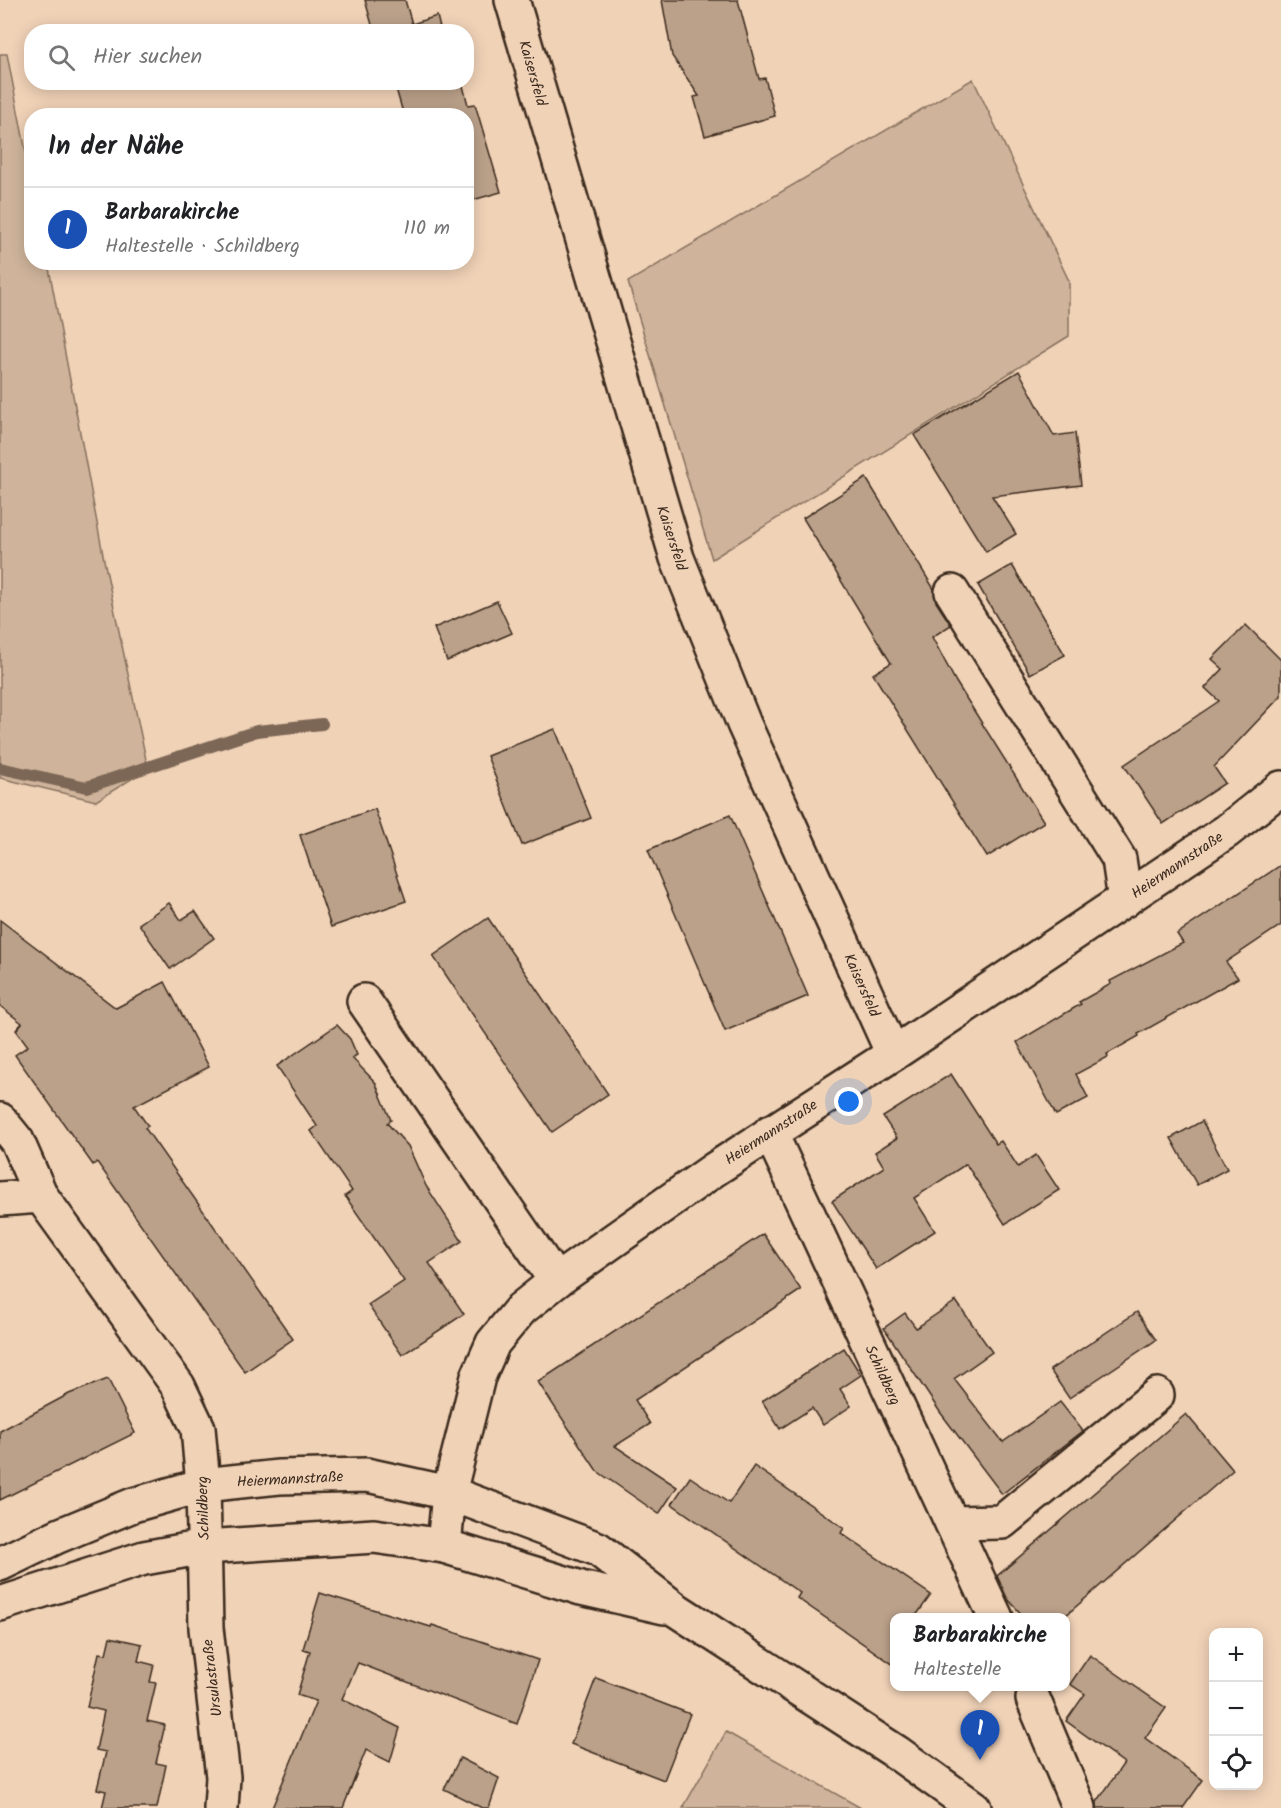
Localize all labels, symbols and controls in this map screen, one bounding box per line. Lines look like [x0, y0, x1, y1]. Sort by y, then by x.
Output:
search box [24, 24, 474, 90]
street label: Kaisersfeld [511, 38, 553, 110]
text: Hier suchen [93, 40, 202, 75]
icon: search [45, 41, 78, 74]
text: In der Nähe [48, 126, 184, 168]
text: Barbarakirche [105, 196, 239, 231]
text: 1 [64, 213, 71, 245]
text: 110 m [404, 213, 450, 245]
text: Haltestelle · Schildberg [105, 231, 300, 263]
street label: Kaisersfeld [649, 502, 693, 575]
street label: Heiermannstraße [1127, 826, 1229, 906]
street label: Kaisersfeld [836, 950, 886, 1022]
your location [834, 1087, 863, 1116]
street label: Heiermannstraße [720, 1094, 823, 1172]
street label: Schildberg [858, 1341, 907, 1410]
street label: Heiermannstraße [236, 1465, 344, 1495]
street label: Schildberg [191, 1475, 217, 1540]
popup [890, 1613, 1070, 1691]
text: Barbarakirche [913, 1619, 1047, 1654]
map controls [1209, 1628, 1263, 1790]
button: + [1209, 1628, 1263, 1682]
street label: Ursulastraße [196, 1637, 230, 1718]
text: Haltestelle [913, 1654, 1001, 1686]
button: − [1209, 1682, 1263, 1736]
pin: 1 [960, 1710, 1000, 1760]
button: locate [1209, 1736, 1263, 1790]

